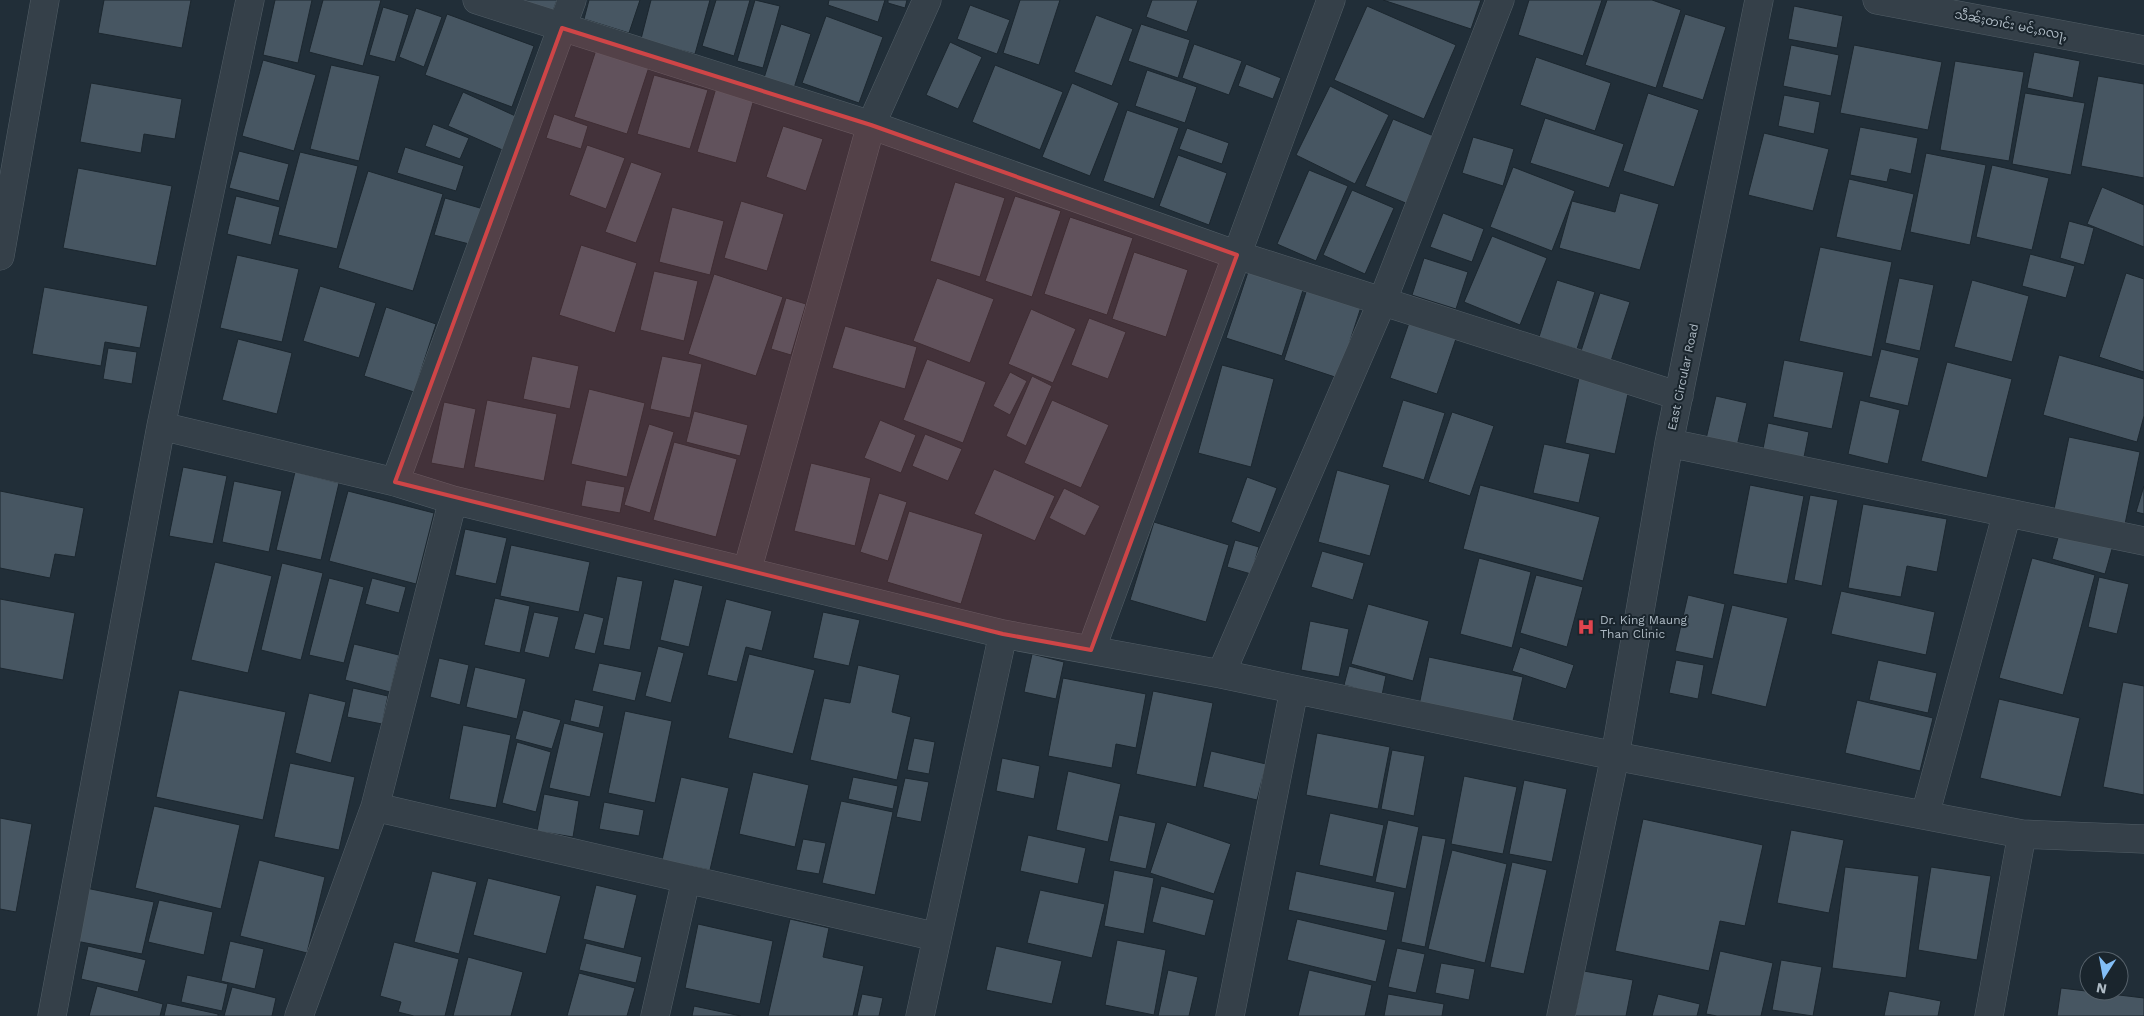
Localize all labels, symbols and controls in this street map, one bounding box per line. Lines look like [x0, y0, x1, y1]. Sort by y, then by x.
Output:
street label: သဵၼ်ႈတၢင်း မင်ႇၵလႃႇ [1953, 5, 2069, 46]
street label: East Circular Road [1665, 322, 1701, 432]
place label: Dr. King Maung Than Clinic [1600, 613, 1688, 641]
hospital icon: Dr. King Maung Than Clinic [1576, 617, 1596, 637]
north arrow [2079, 951, 2129, 1001]
text: N [2095, 980, 2108, 998]

